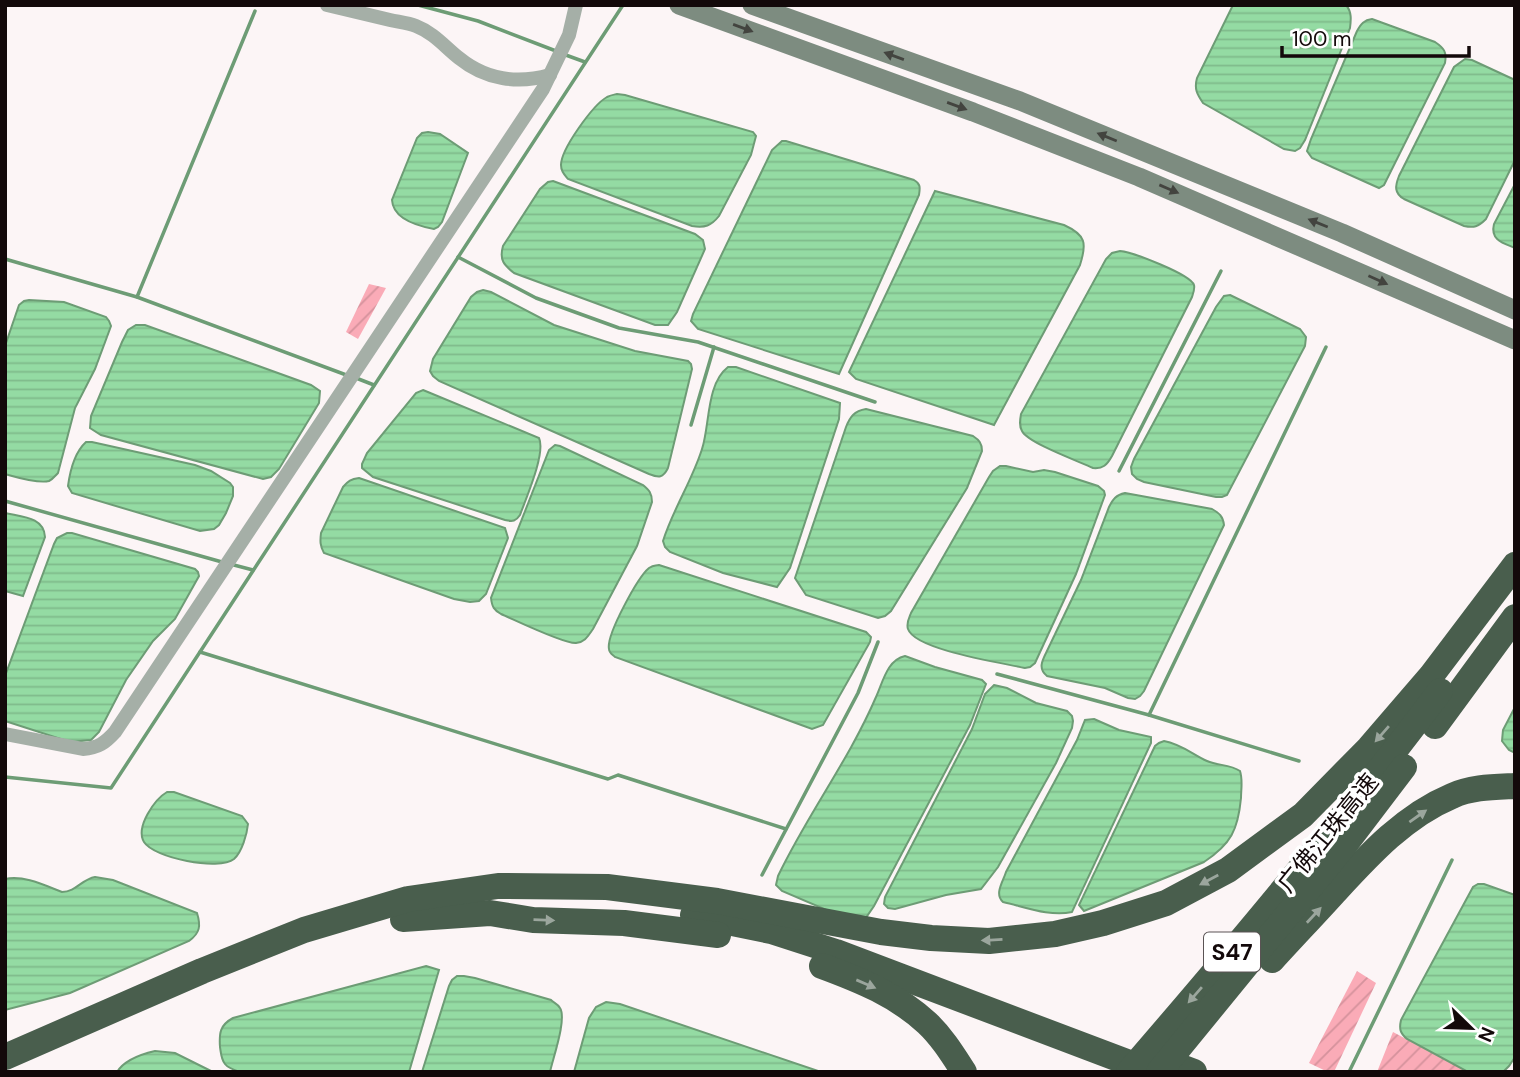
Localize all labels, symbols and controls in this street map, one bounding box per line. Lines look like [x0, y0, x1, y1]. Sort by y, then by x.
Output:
scale bar [1282, 14, 1469, 58]
one-way arrow [733, 23, 754, 34]
text: 100 m [1292, 25, 1352, 53]
one-way arrow [884, 51, 905, 62]
one-way arrow [947, 101, 968, 112]
one-way arrow [1097, 131, 1117, 143]
one-way arrow [1159, 184, 1180, 195]
one-way arrow [1307, 217, 1328, 228]
one-way arrow [1367, 275, 1388, 286]
one-way arrow [1374, 725, 1390, 742]
street label: 广佛江珠高速 [1270, 767, 1385, 898]
one-way arrow [1409, 809, 1427, 823]
one-way arrow [1199, 874, 1219, 886]
one-way arrow [1306, 906, 1322, 924]
one-way arrow [533, 915, 555, 926]
road number: S47 [1204, 932, 1260, 972]
one-way arrow [981, 935, 1003, 946]
one-way arrow [856, 978, 876, 990]
one-way arrow [1188, 987, 1203, 1004]
north arrow [1436, 993, 1506, 1063]
text: N [1472, 1023, 1500, 1046]

